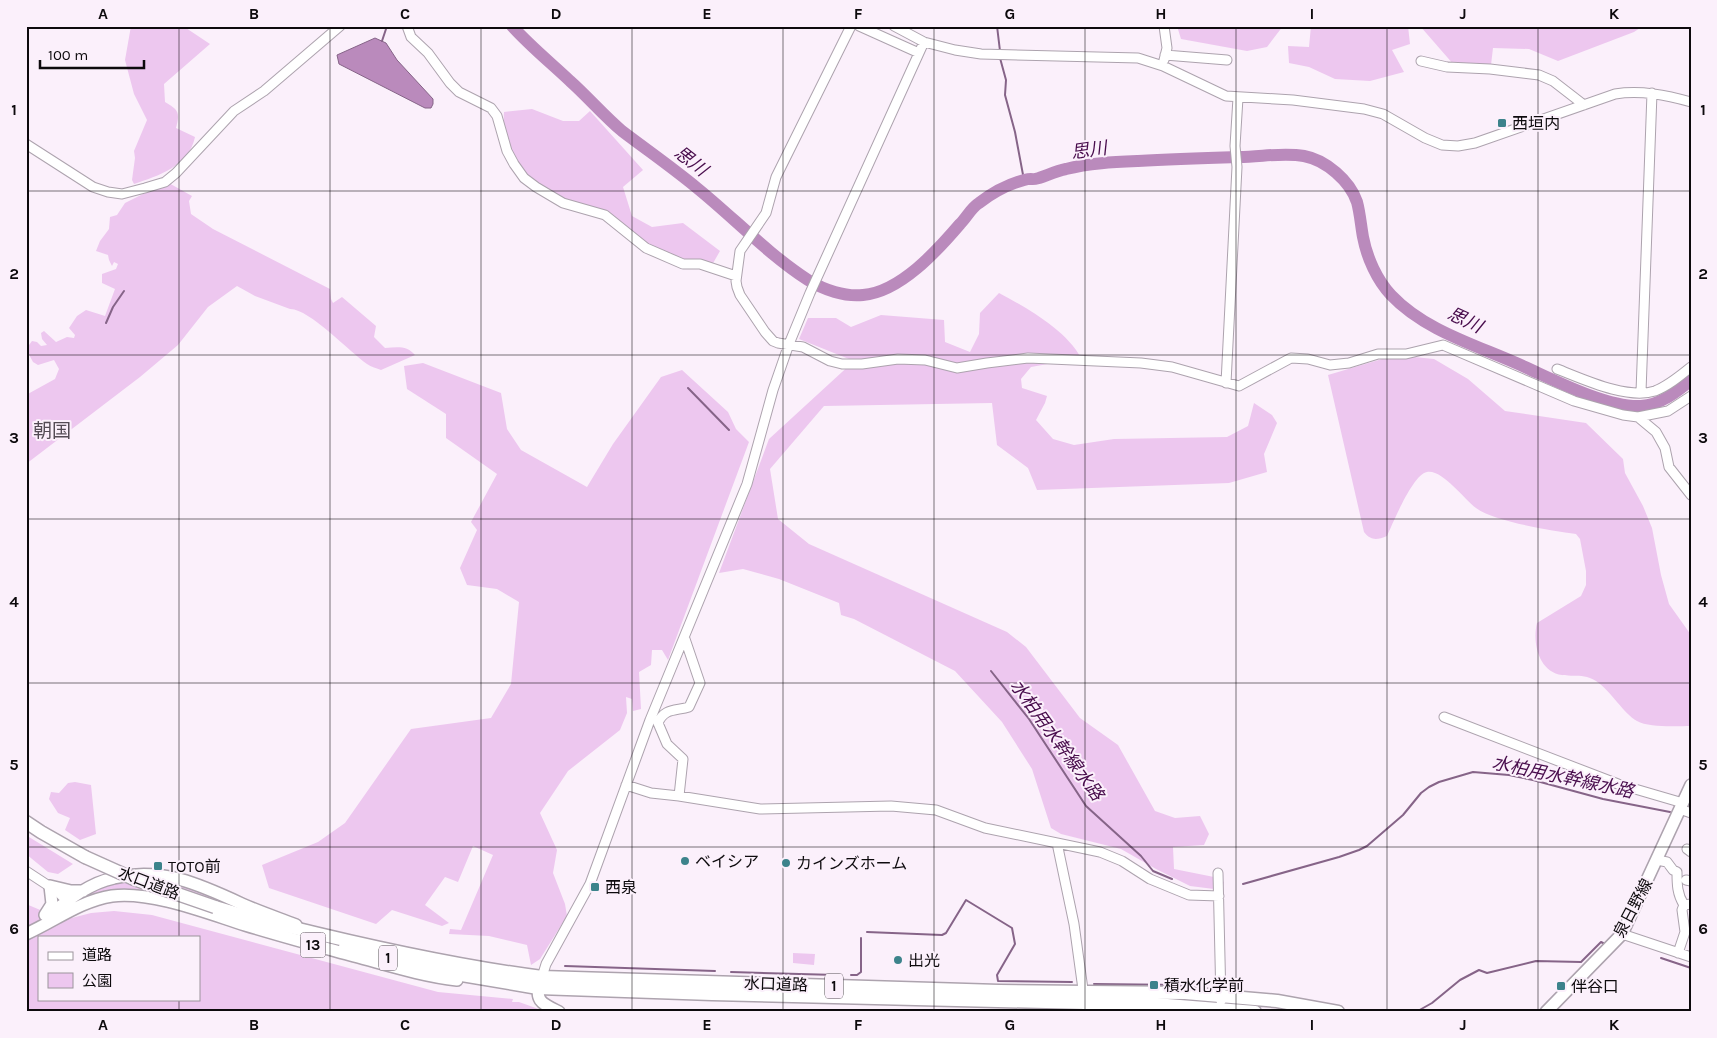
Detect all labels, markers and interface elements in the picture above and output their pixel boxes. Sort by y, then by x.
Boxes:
text: A [98,4,108,23]
text: B [249,4,259,23]
text: C [400,4,410,23]
text: D [551,4,562,23]
text: E [702,4,712,23]
text: F [854,4,863,23]
text: G [1005,4,1015,23]
text: H [1155,4,1167,23]
text: I [1310,4,1314,23]
text: J [1459,4,1467,23]
text: K [1609,4,1620,23]
scale bar [40,38,144,70]
text: 100 m [48,46,88,64]
text: 1 [11,100,17,119]
text: 1 [1700,100,1706,119]
place label: 西垣内 [1512,114,1560,133]
marker: 西垣内 [1496,117,1508,129]
water label: 思川 [1070,136,1110,163]
water label: 思川 [670,141,714,182]
text: 2 [9,264,19,283]
text: 2 [1698,264,1708,283]
water label: 思川 [1444,302,1488,338]
district label: 朝国 [33,420,71,442]
text: 3 [9,428,19,447]
text: 3 [1698,428,1708,447]
text: 4 [9,592,19,611]
text: 4 [1698,592,1708,611]
water label: 水柏用水幹線水路 [1006,675,1109,806]
water label: 水柏用水幹線水路 [1490,751,1638,803]
text: 5 [9,755,19,774]
text: 5 [1698,755,1708,774]
place label: ベイシア [695,852,759,871]
place label: カインズホーム [796,854,907,873]
marker: ベイシア [679,855,691,867]
place label: TOTO前 [168,857,221,876]
marker: カインズホーム [780,857,792,869]
marker: TOTO前 [152,860,164,872]
street label: 水口道路 [116,863,182,903]
street label: 泉日野線 [1610,875,1656,941]
place label: 西泉 [605,878,637,897]
marker: 西泉 [589,881,601,893]
text: 6 [9,919,19,938]
text: 6 [1698,919,1708,938]
road number: 13 [300,932,326,958]
legend [38,936,200,1000]
text: 道路 [82,946,112,964]
road number: 1 [379,946,397,970]
place label: 出光 [908,951,940,970]
marker: 出光 [892,954,904,966]
text: 公園 [82,972,112,990]
street label: 水口道路 [744,973,808,995]
road number: 1 [825,974,843,998]
place label: 積水化学前 [1164,976,1244,995]
place label: 伴谷口 [1571,977,1619,996]
marker: 積水化学前 [1148,979,1160,991]
marker: 伴谷口 [1555,980,1567,992]
text: A [98,1015,108,1034]
text: B [249,1015,259,1034]
text: C [400,1015,410,1034]
text: D [551,1015,562,1034]
text: E [702,1015,712,1034]
text: F [854,1015,863,1034]
text: G [1005,1015,1015,1034]
text: H [1155,1015,1167,1034]
text: I [1310,1015,1314,1034]
text: J [1459,1015,1467,1034]
text: K [1609,1015,1620,1034]

